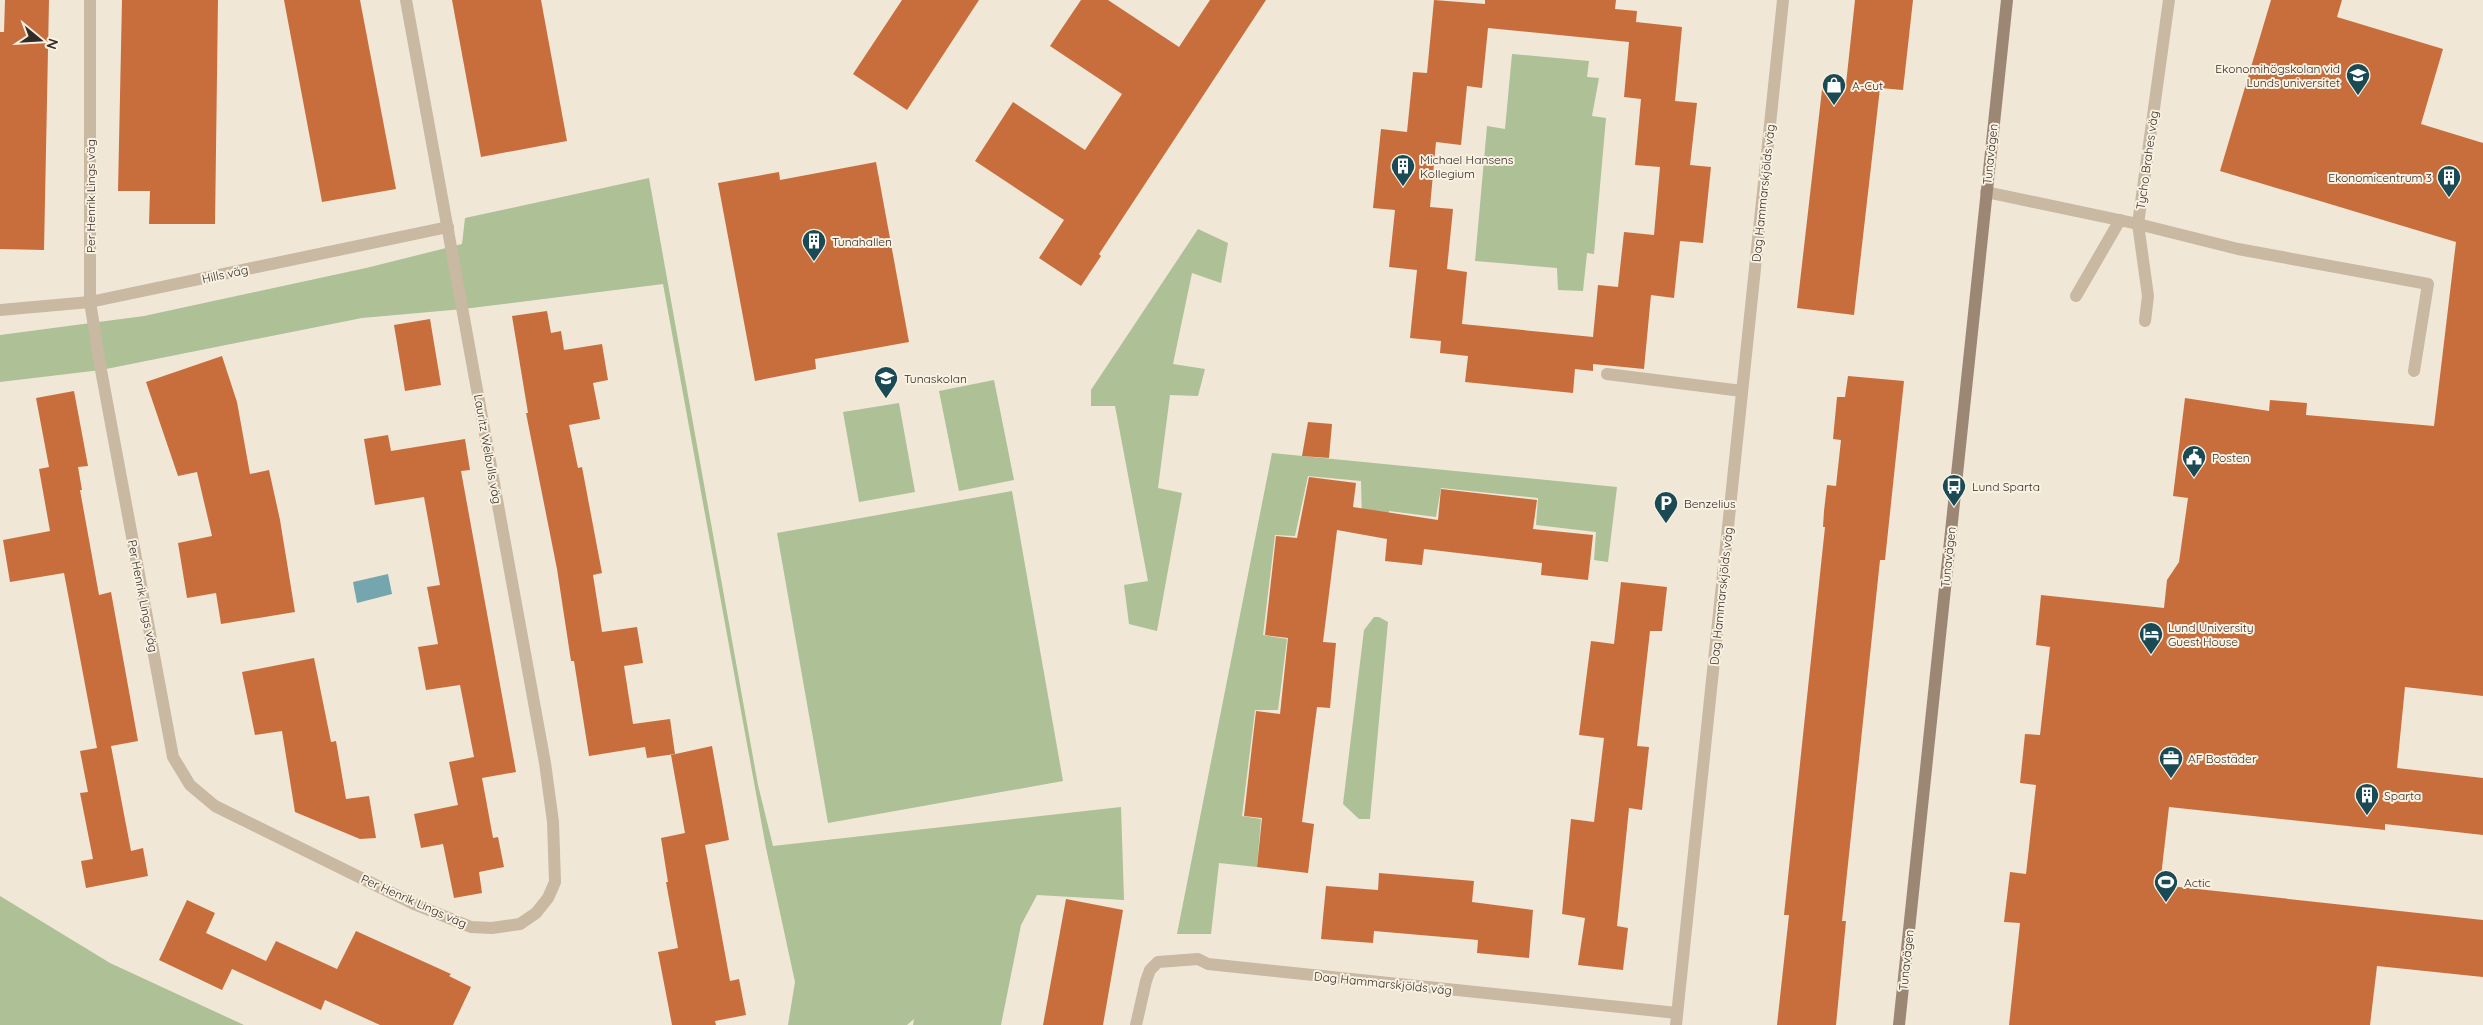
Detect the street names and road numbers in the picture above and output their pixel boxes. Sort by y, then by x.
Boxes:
street label: Tycho Brahes väg [2133,110,2161,210]
street label: Dag Hammarskjölds väg [1748,123,1778,263]
street label: Tunavägen [1979,123,2001,185]
street label: Per Henrik Lings väg [83,139,98,253]
street label: Hills väg [201,262,249,286]
street label: Lauritz Weibulls väg [471,393,505,505]
street label: Dag Hammarskjölds väg [1706,526,1736,666]
street label: Tunavägen [1937,526,1959,588]
street label: Per Henrik Lings väg [125,539,161,653]
street label: Per Henrik Lings väg [359,871,469,931]
street label: Tunavägen [1895,929,1917,991]
street label: Dag Hammarskjölds väg [1313,968,1453,998]

